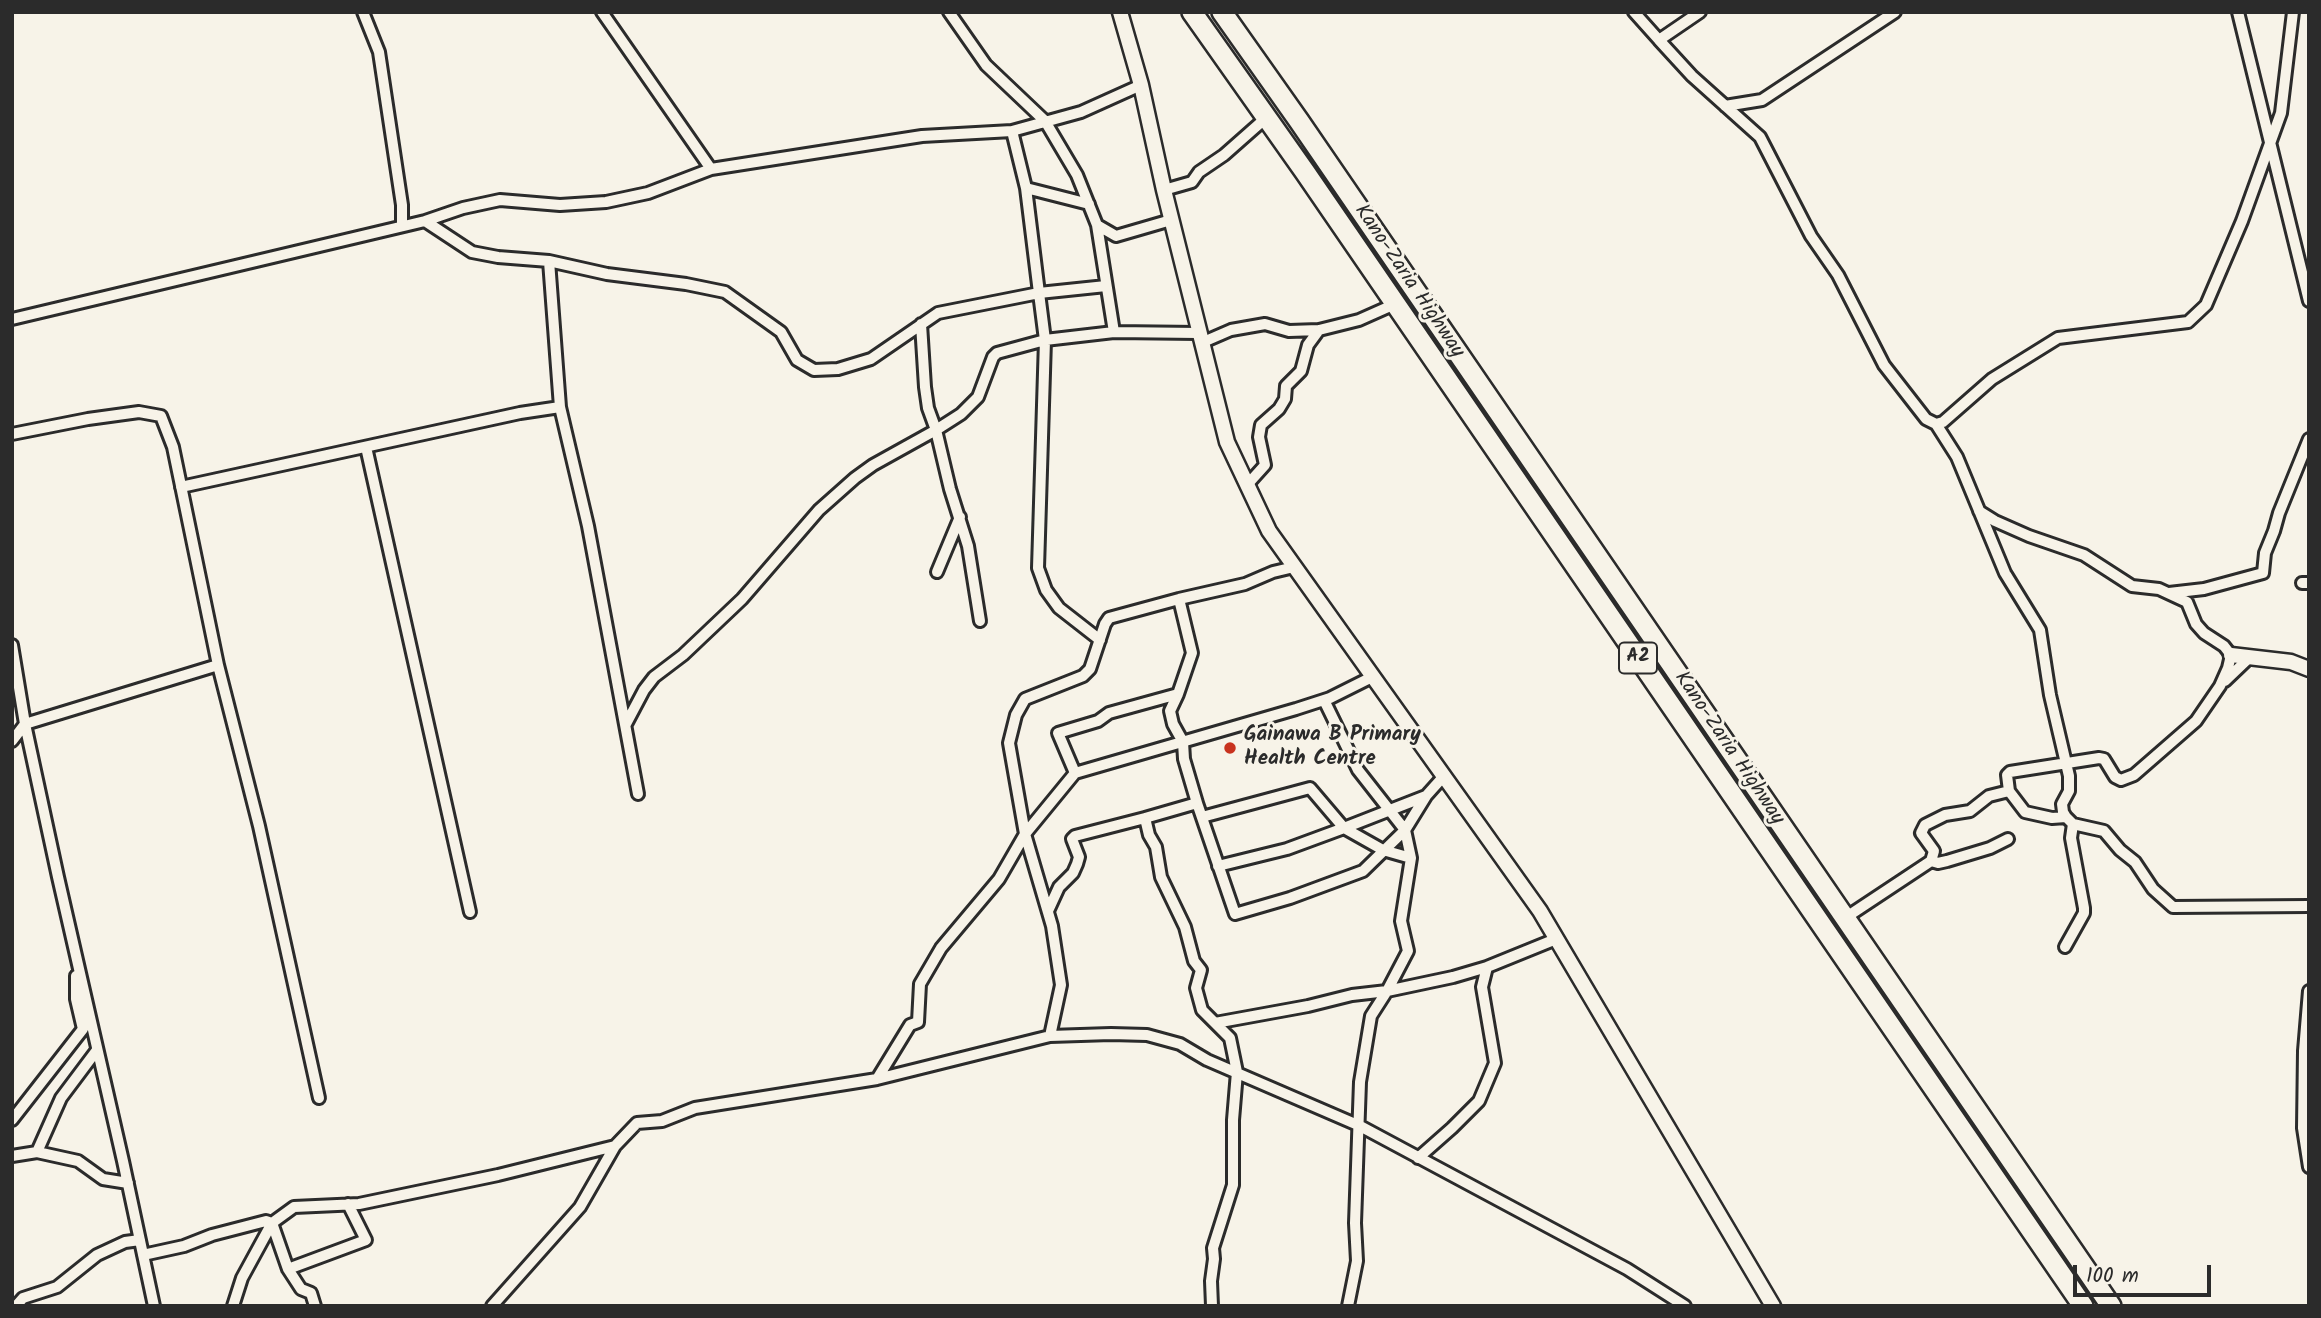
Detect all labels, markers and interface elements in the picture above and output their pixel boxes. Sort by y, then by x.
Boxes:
street label: Kano-Zaria Highway [1347,200,1469,364]
road number: A2 [1619,642,1657,674]
street label: Kano-Zaria Highway [1667,667,1789,831]
place label: Gainawa B Primary Health Centre [1244,723,1421,773]
marker: Gainawa B Primary Health Centre [1222,740,1238,756]
scale bar [2076,1252,2214,1296]
text: 100 m [2086,1260,2139,1293]

